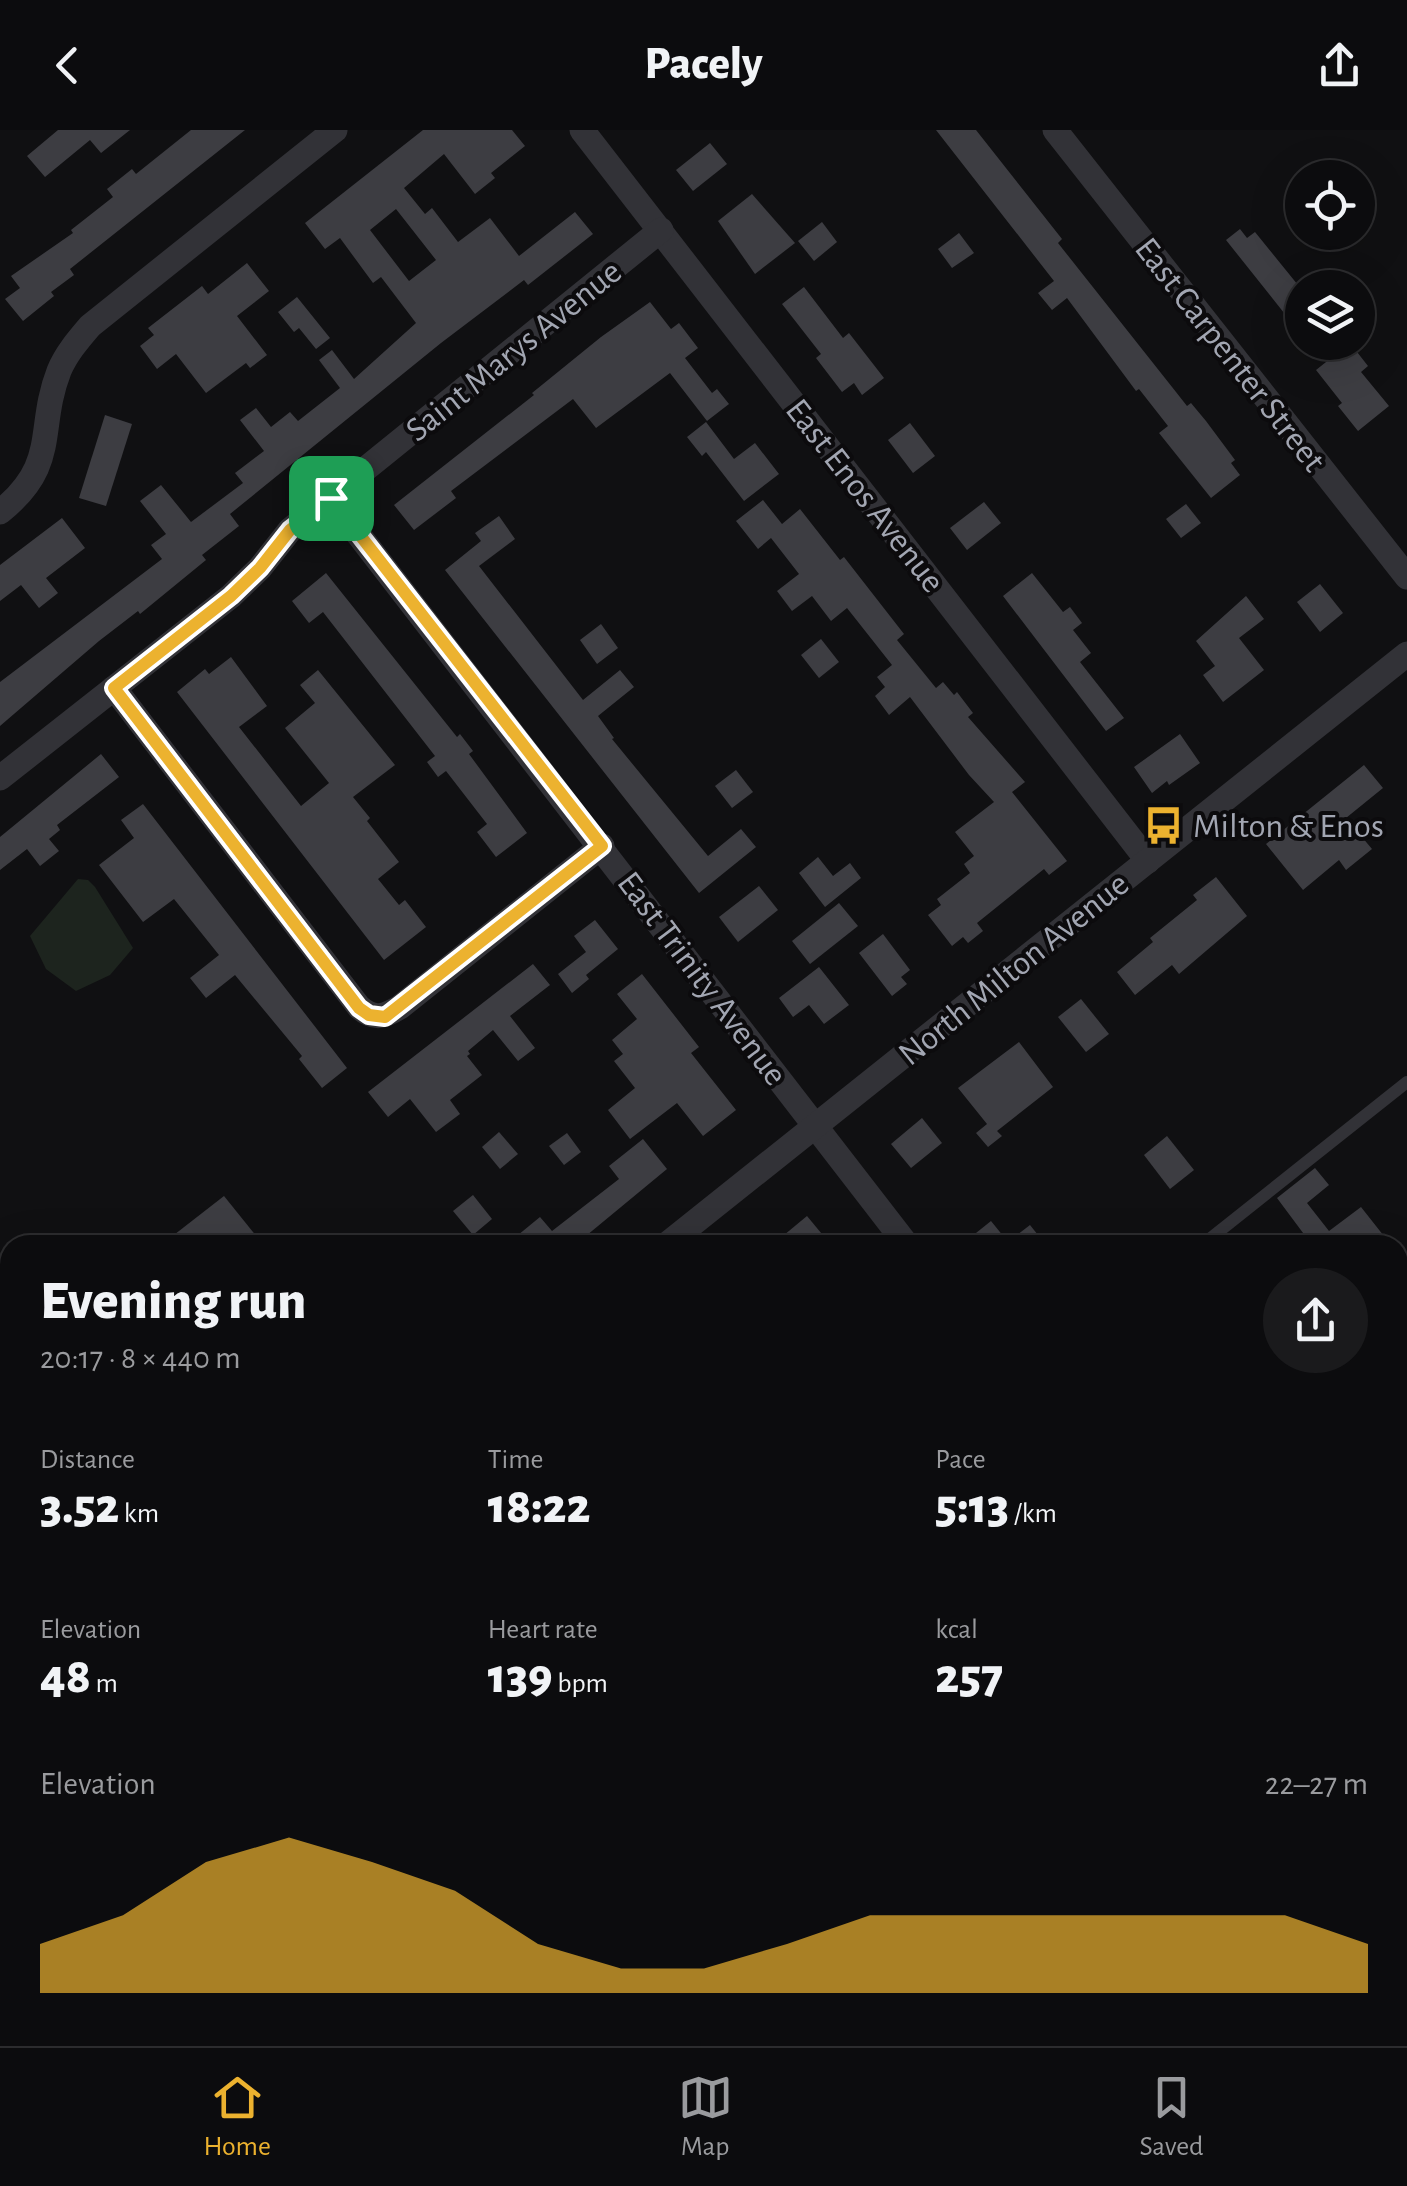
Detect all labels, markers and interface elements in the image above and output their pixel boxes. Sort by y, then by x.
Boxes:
icon: back [40,38,95,93]
icon: share [1312,38,1367,93]
text: Pacely [645,42,762,87]
map controls [1285,160,1375,360]
button: locate [1285,160,1375,250]
street label: East Carpenter Street [1128,232,1332,478]
street label: Saint Marys Avenue [400,254,628,448]
button: layers [1285,270,1375,360]
street label: East Enos Avenue [779,393,951,599]
pin [289,456,374,541]
icon: arrive [304,471,359,526]
bus stop icon: Milton & Enos [1142,804,1184,846]
place label: Milton & Enos [1193,809,1384,844]
street label: East Trinity Avenue [610,866,793,1092]
street label: North Milton Avenue [892,866,1136,1072]
button: share [1263,1268,1368,1373]
text: Evening run [40,1274,306,1329]
text: 20:17 · 8 × 440 m [40,1342,241,1374]
text: Distance [40,1446,135,1474]
text: Time [488,1446,543,1474]
text: Pace [935,1446,986,1474]
text: 3.52 [40,1482,119,1532]
text: 18:22 [488,1482,590,1532]
text: 5:13 [935,1482,1009,1532]
text: km [119,1500,159,1528]
text: /km [1009,1500,1057,1528]
text: Elevation [40,1616,141,1644]
text: Heart rate [488,1616,598,1644]
text: kcal [935,1616,978,1644]
text: 48 [40,1652,91,1702]
text: 139 [488,1652,553,1702]
text: 257 [935,1652,1003,1702]
text: m [91,1670,118,1698]
text: bpm [553,1670,608,1698]
text: Elevation [40,1768,156,1800]
text: 22–27 m [1265,1768,1368,1800]
tab: Home [203,2070,271,2164]
tab: Map [678,2070,733,2164]
tab: Saved [1139,2070,1204,2164]

